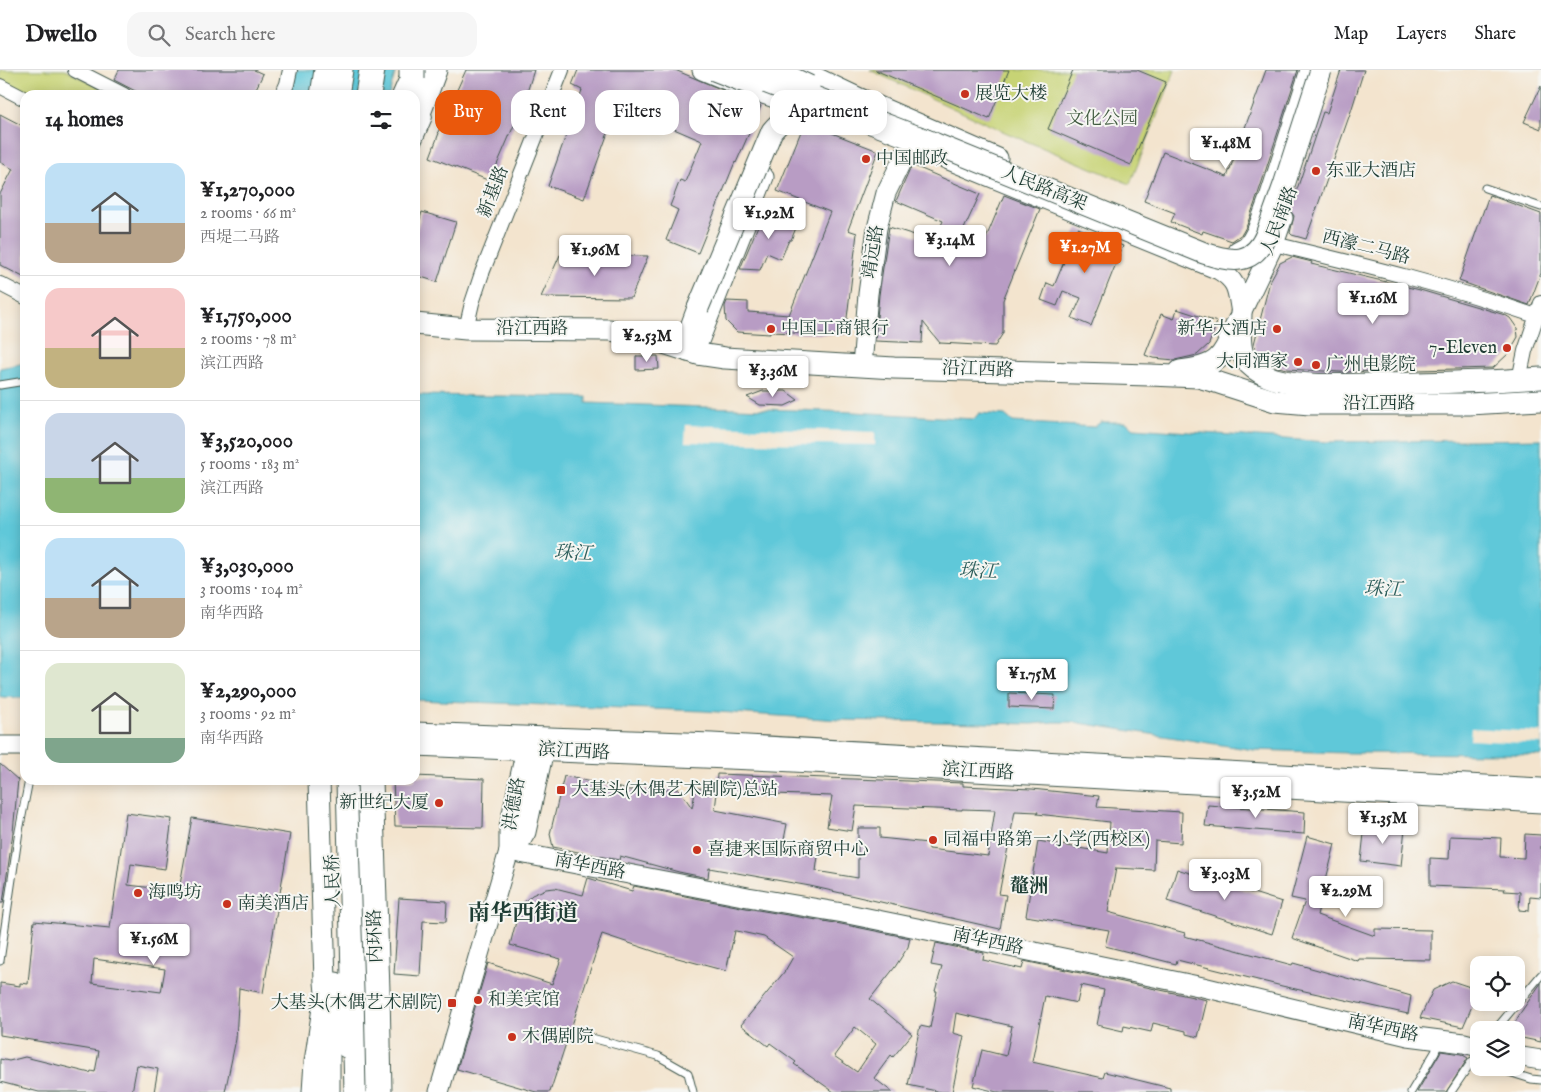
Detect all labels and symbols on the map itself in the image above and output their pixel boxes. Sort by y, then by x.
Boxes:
place label: 展览大楼 [975,83,1047,106]
marker: 展览大楼 [959,88,971,100]
park label: 文化公园 [1066,108,1138,131]
pin: ¥1.48M [1185,128,1267,170]
place label: 中国邮政 [876,148,948,171]
marker: 中国邮政 [860,153,872,165]
place label: 东亚大酒店 [1326,160,1416,183]
street label: 人民路高架 [998,161,1090,217]
street label: 新基路 [474,163,514,221]
marker: 东亚大酒店 [1310,165,1322,177]
street label: 人民南路 [1256,183,1304,259]
pin: ¥1.92M [728,198,810,240]
street label: 靖远路 [858,224,890,280]
pin: ¥3.14M [909,224,991,267]
street label: 西濠二马路 [1320,226,1412,270]
pin: ¥1.27M [1044,232,1126,274]
pin: ¥1.96M [554,234,636,277]
pin: ¥1.16M [1332,282,1414,325]
street label: 沿江西路 [496,318,568,341]
place label: 中国工商银行 [781,318,889,341]
place label: 新华大酒店 [1177,318,1267,341]
pin: ¥2.53M [606,320,688,363]
marker: 中国工商银行 [765,323,777,335]
marker: 新华大酒店 [1271,323,1283,335]
place label: 7-Eleven [1429,337,1497,360]
marker: 7-Eleven [1501,342,1513,354]
place label: 大同酒家 [1216,351,1288,374]
place label: 广州电影院 [1326,354,1416,377]
pin: ¥3.36M [732,356,814,398]
marker: 大同酒家 [1292,356,1304,368]
street label: 沿江西路 [942,357,1014,383]
marker: 广州电影院 [1310,359,1322,371]
street label: 沿江西路 [1343,393,1415,416]
water label: 珠江 [554,541,595,567]
water label: 珠江 [959,559,1000,585]
water label: 珠江 [1364,577,1405,603]
pin: ¥1.75M [991,658,1073,701]
street label: 滨江西路 [537,739,611,765]
street label: 滨江西路 [941,759,1015,785]
street label: 洪德路 [499,775,531,833]
pin: ¥3.52M [1215,776,1297,819]
place label: 大基头(木偶艺术剧院)总站 [571,779,778,802]
marker: 大基头(木偶艺术剧院)总站 [555,784,567,796]
place label: 新世纪大厦 [339,792,429,815]
marker: 新世纪大厦 [433,797,445,809]
pin: ¥1.35M [1342,802,1424,845]
place label: 同福中路第一小学(西校区) [943,829,1150,852]
marker: 同福中路第一小学(西校区) [927,834,939,846]
place label: 喜捷来国际商贸中心 [707,839,869,862]
marker: 喜捷来国际商贸中心 [691,844,703,856]
street label: 南华西路 [552,849,628,885]
street label: 人民桥 [322,854,346,908]
pin: ¥3.03M [1184,858,1266,901]
district label: 鼇洲 [1010,875,1048,899]
pin: ¥2.29M [1305,876,1387,918]
place label: 海鸣坊 [148,882,202,905]
marker: 海鸣坊 [132,887,144,899]
place label: 南美酒店 [237,893,309,916]
marker: 南美酒店 [221,898,233,910]
district label: 南华西街道 [468,900,578,928]
street label: 内环路 [364,909,388,963]
street label: 南华西路 [950,923,1026,961]
pin: ¥1.56M [113,924,195,966]
place label: 和美宾馆 [488,989,560,1012]
place label: 大基头(木偶艺术剧院) [271,992,442,1015]
marker: 和美宾馆 [472,994,484,1006]
marker: 大基头(木偶艺术剧院) [446,997,458,1009]
street label: 南华西路 [1345,1010,1421,1048]
place label: 木偶剧院 [522,1026,594,1049]
marker: 木偶剧院 [506,1031,518,1043]

